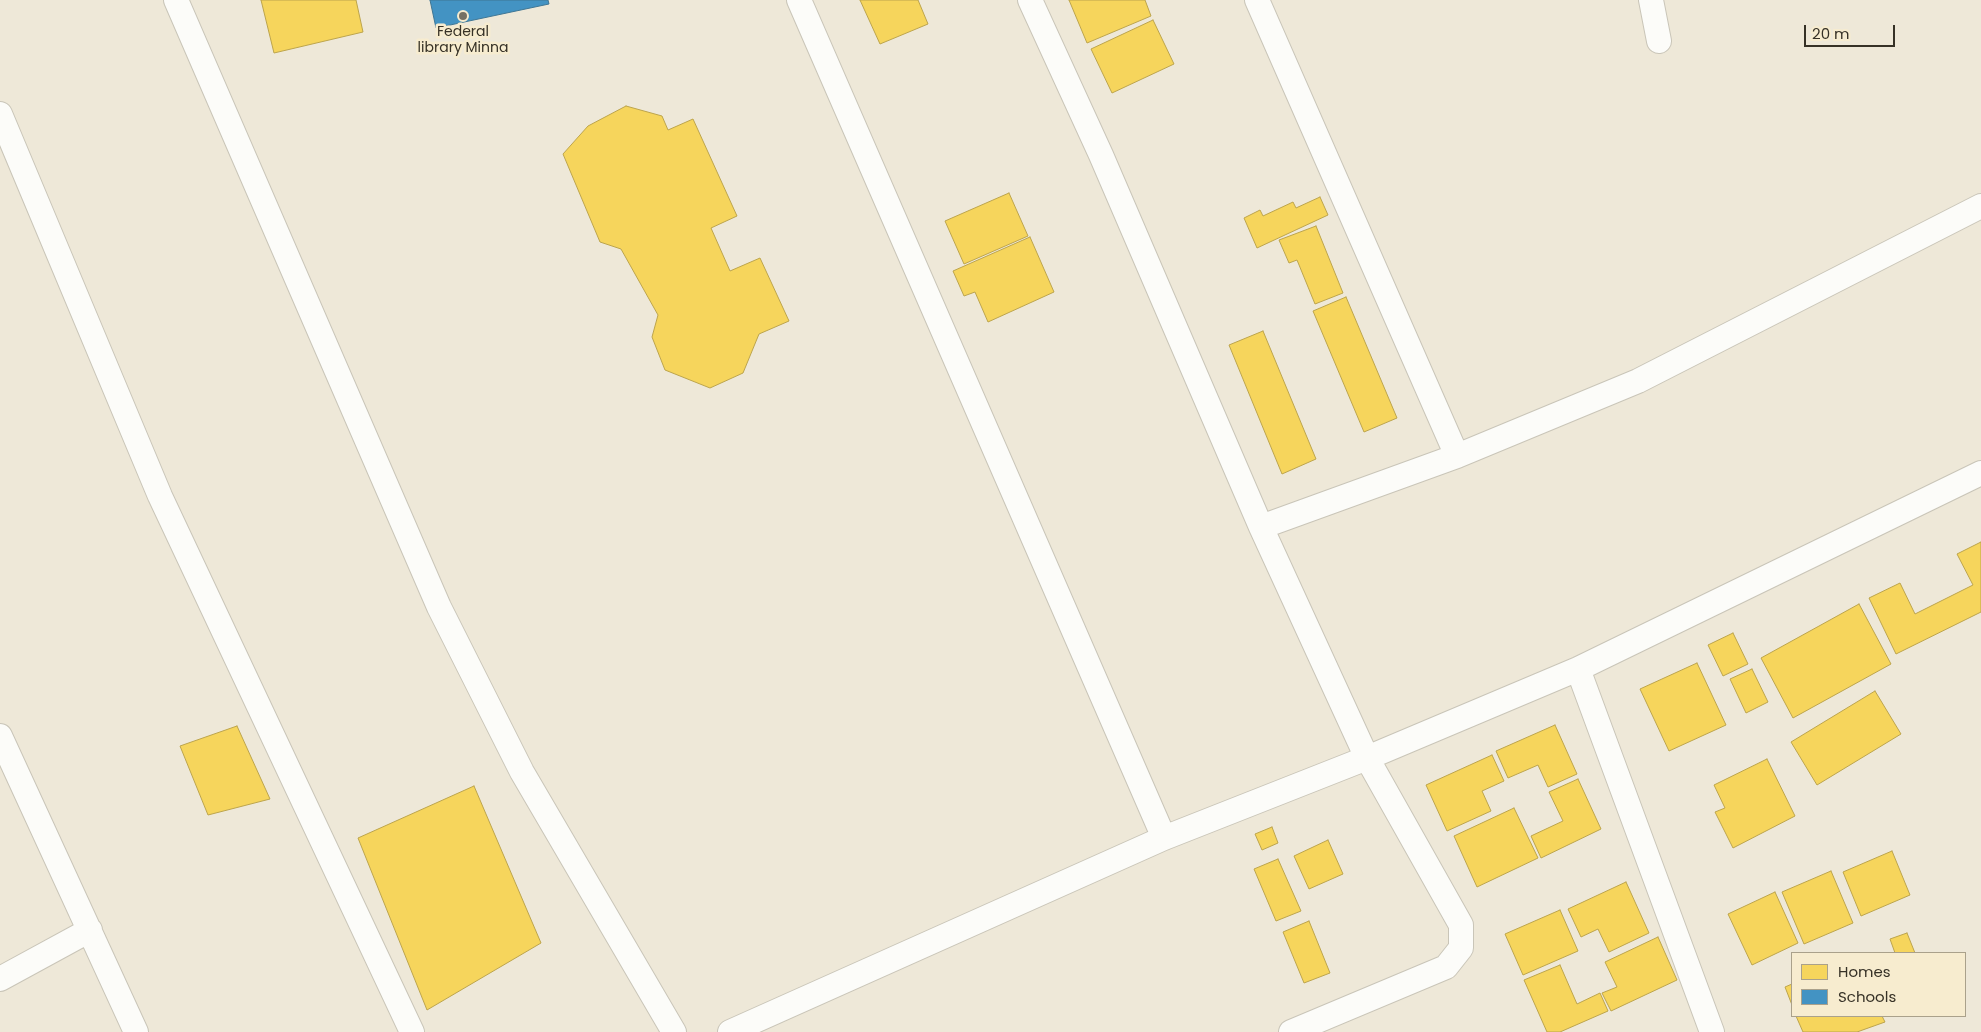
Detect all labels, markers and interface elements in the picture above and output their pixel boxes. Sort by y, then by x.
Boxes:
marker: Federal library Minna [457,10,469,22]
scale bar [1806,15,1897,47]
text: 20 m [1812,23,1850,44]
place label: Federal library Minna [418,24,508,56]
legend [1791,952,1966,1017]
text: Homes [1838,961,1891,982]
text: Schools [1838,986,1896,1007]

